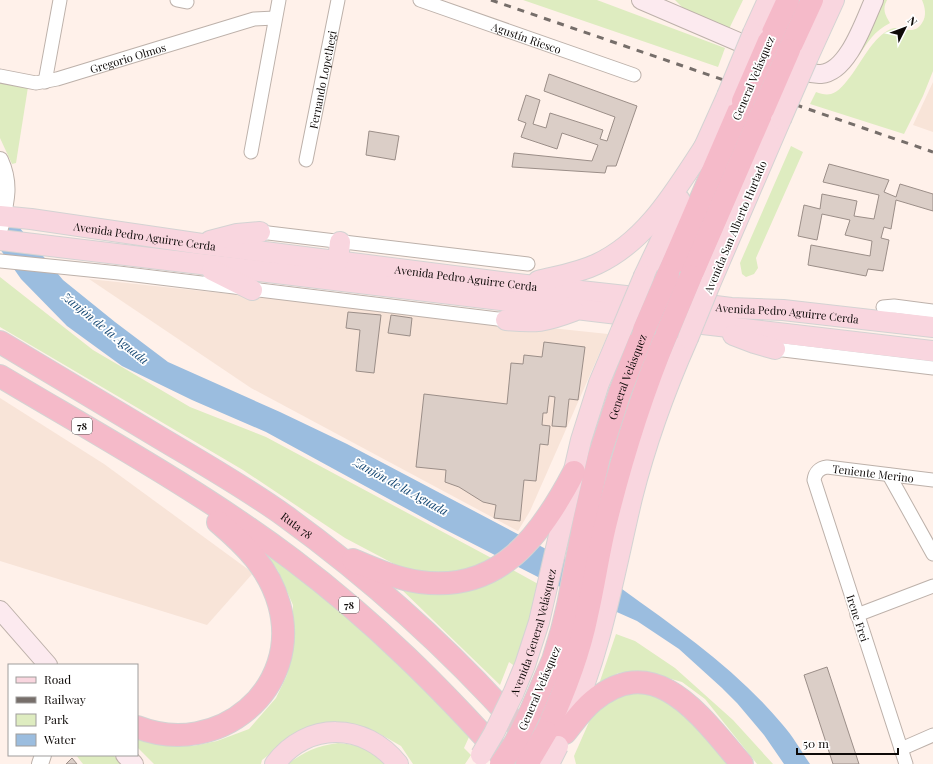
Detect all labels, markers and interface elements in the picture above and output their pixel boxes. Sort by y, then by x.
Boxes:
north arrow [885,8,925,48]
text: N [905,13,921,29]
street label: Agustín Riesco [489,18,563,56]
street label: Fernando Lopethegi [305,29,339,130]
street label: General Velásquez [728,34,778,122]
street label: Gregorio Olmos [88,39,168,76]
street label: Avenida San Alberto Hurtado [700,158,770,297]
street label: Avenida Pedro Aguirre Cerda [72,218,217,253]
street label: Avenida Pedro Aguirre Cerda [393,261,539,294]
water label: Zanjón de la Aguada [59,288,152,368]
street label: Avenida Pedro Aguirre Cerda [714,299,860,326]
street label: General Velásquez [604,332,649,421]
road number: 78 [72,418,92,434]
water label: Zanjón de la Aguada [350,453,451,519]
street label: Teniente Merino [832,460,915,485]
street label: Ruta 78 [278,508,316,542]
street label: Avenida General Velásquez [505,566,557,696]
street label: Irene Frei [843,593,873,643]
road number: 78 [339,597,359,613]
street label: General Velásquez [515,644,563,732]
legend [8,664,138,756]
text: Road [44,671,71,687]
text: Railway [44,691,86,707]
text: Park [44,711,69,727]
scale bar [797,730,898,756]
text: Water [43,731,77,747]
text: 50 m [803,735,829,751]

